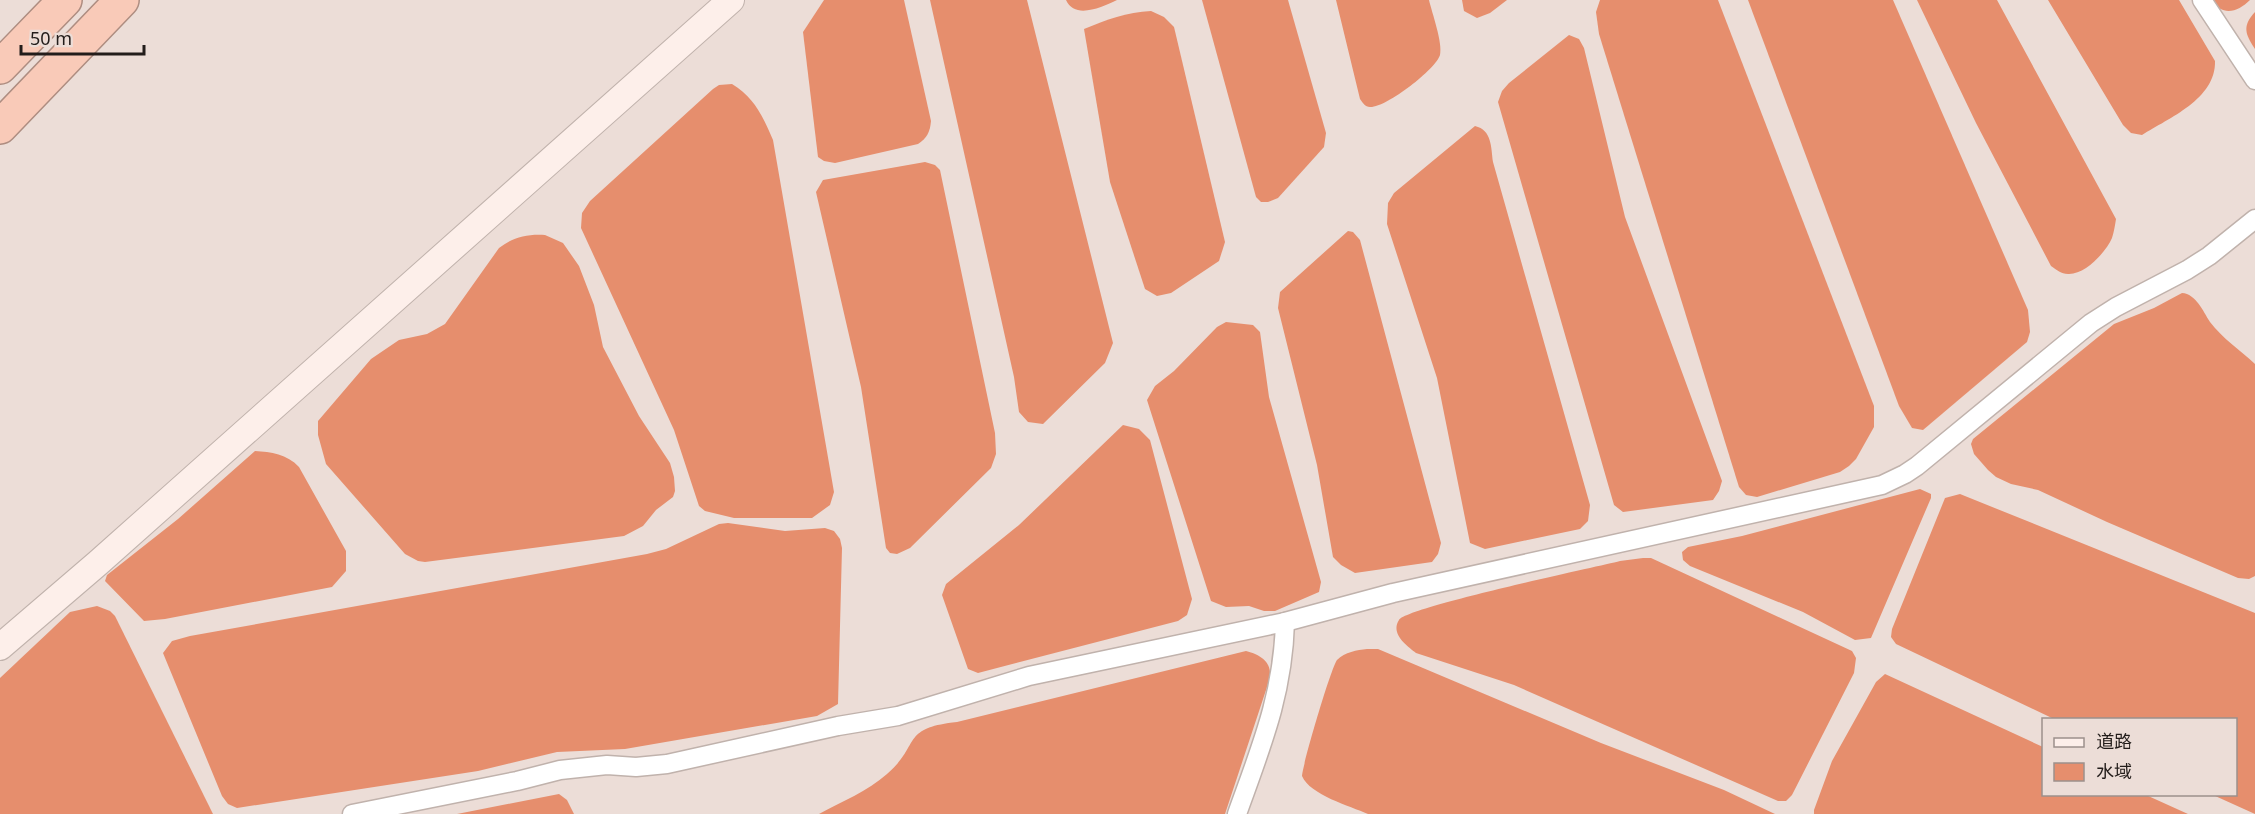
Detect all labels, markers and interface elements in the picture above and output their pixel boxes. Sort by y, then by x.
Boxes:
scale bar [21,18,144,56]
text: 50 m [30,26,72,50]
legend [2042,718,2237,796]
text: 道路 [2096,729,2132,753]
text: 水域 [2096,759,2132,783]

